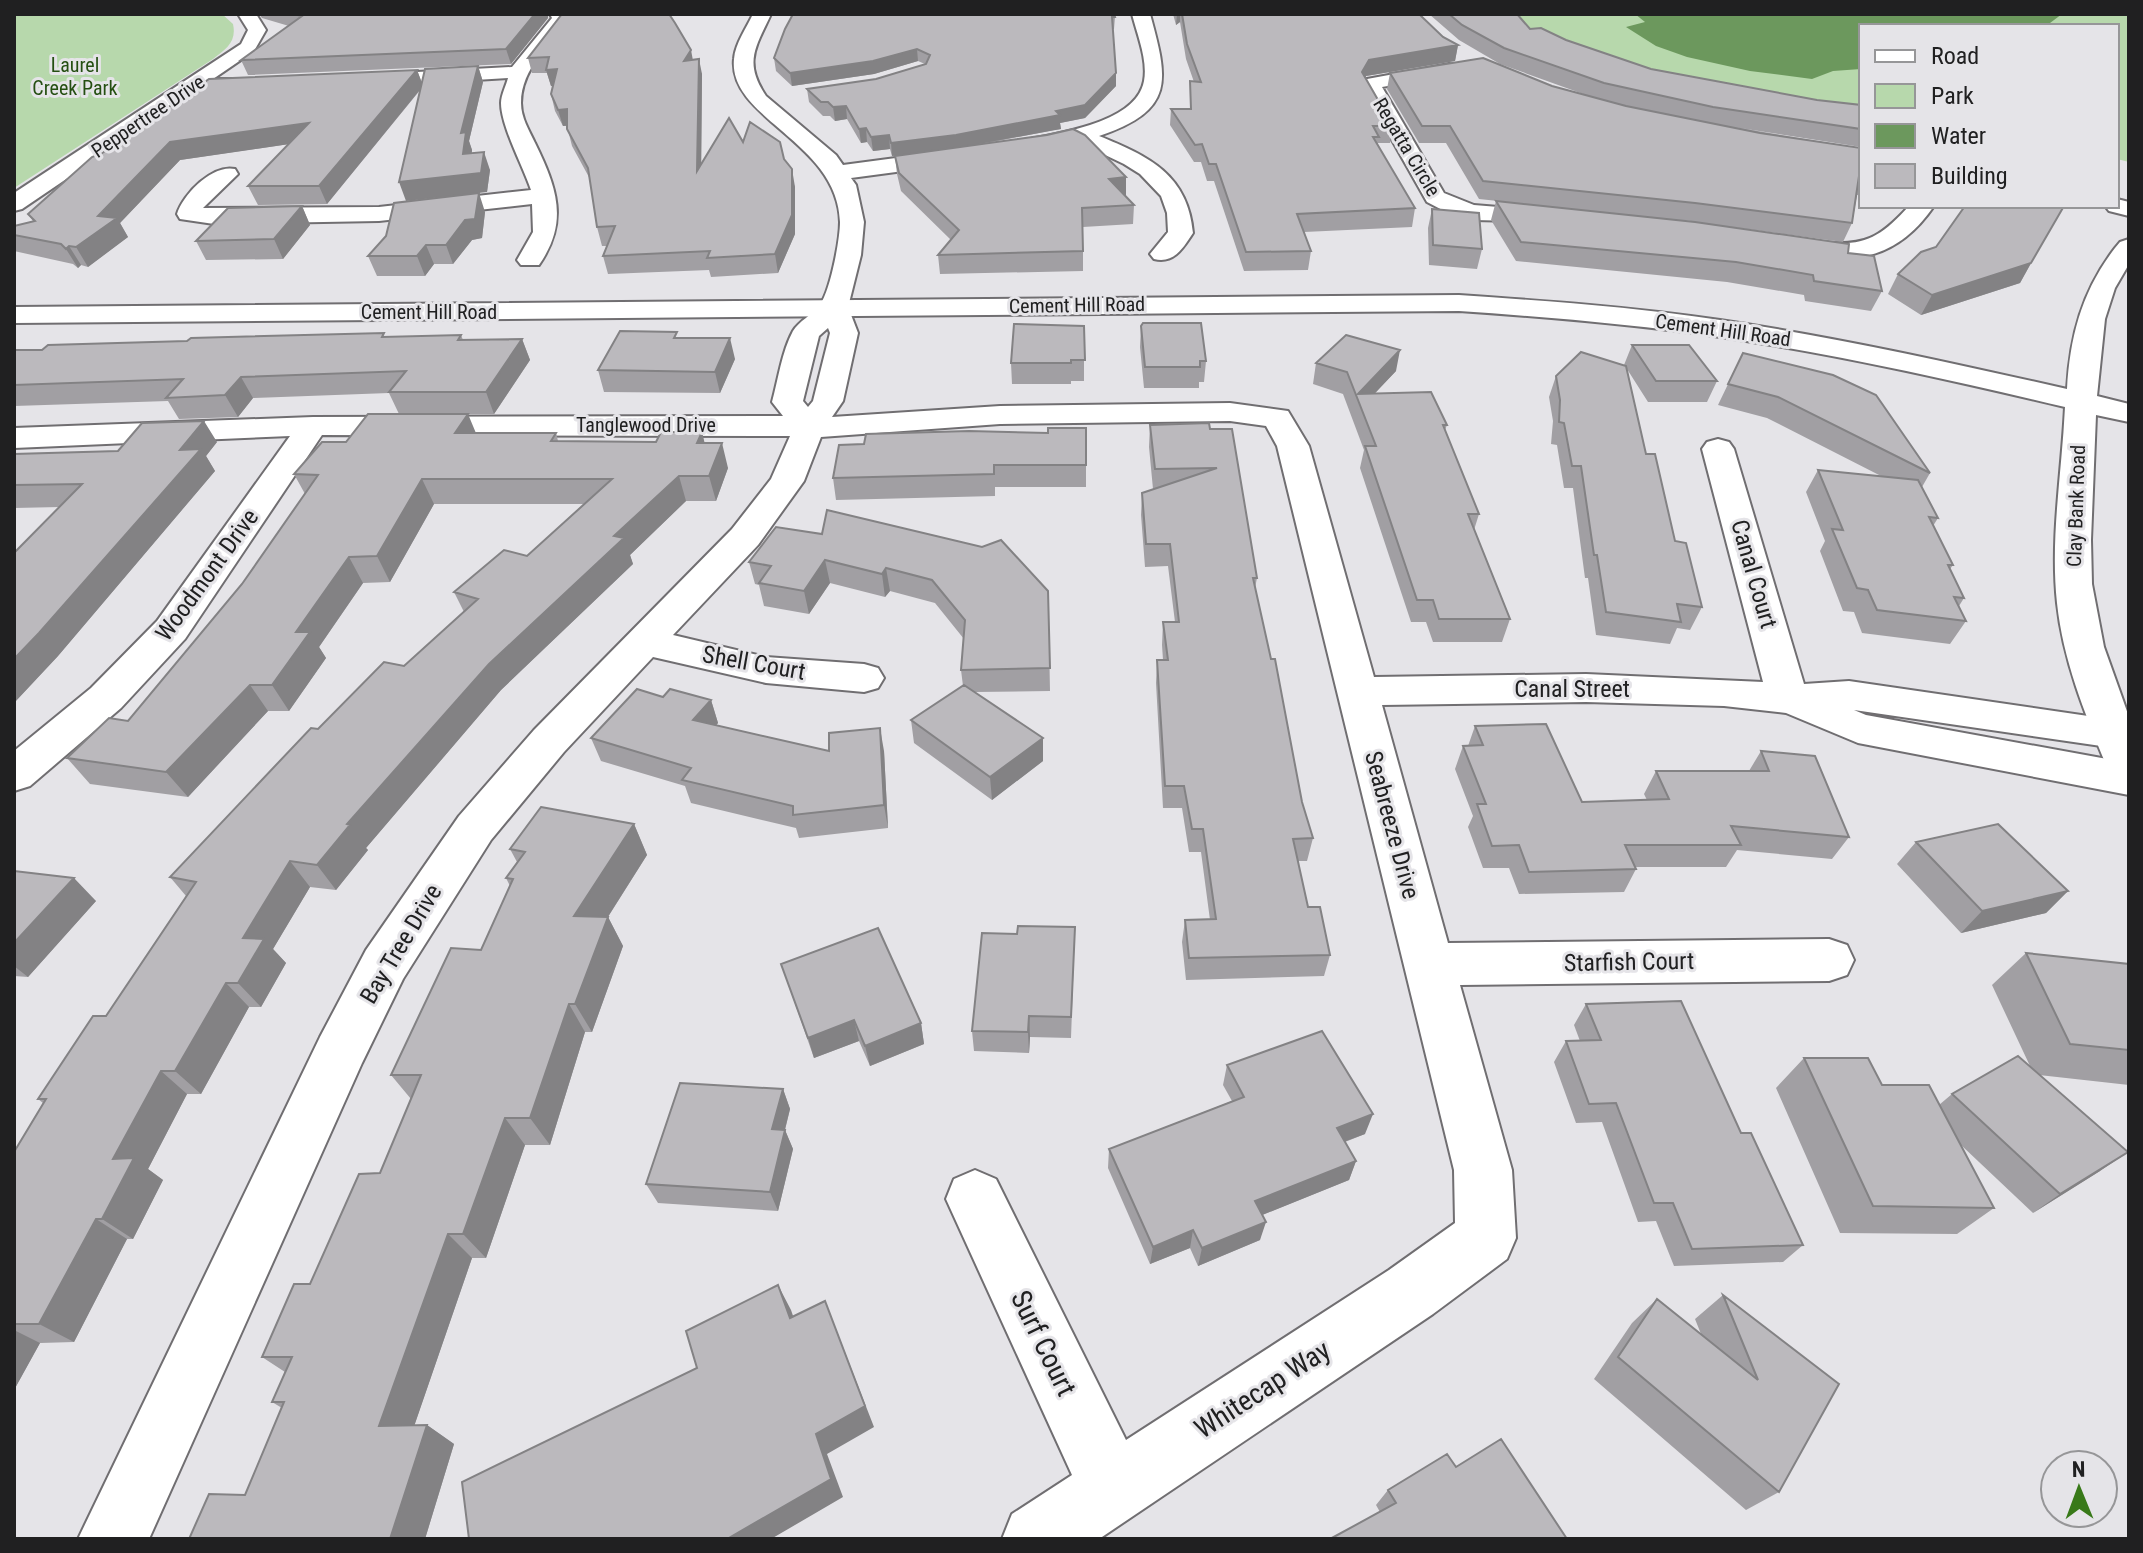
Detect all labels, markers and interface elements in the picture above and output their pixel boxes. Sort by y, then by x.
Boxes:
legend [1859,24,2119,208]
text: Road [1931,42,1979,70]
park label: Laurel Creek Park [32,53,118,100]
street label: Peppertree Drive [87,69,209,163]
text: Park [1931,82,1974,110]
street label: Regatta Circle [1368,93,1446,201]
text: Water [1931,122,1986,150]
text: Building [1931,162,2008,190]
street label: Cement Hill Road [1009,292,1145,318]
street label: Cement Hill Road [361,300,497,324]
street label: Cement Hill Road [1654,309,1792,351]
street label: Tanglewood Drive [576,413,716,437]
street label: Clay Bank Road [2062,445,2090,567]
street label: Woodmont Drive [150,504,264,646]
street label: Canal Court [1725,517,1783,631]
street label: Shell Court [700,640,808,686]
street label: Canal Street [1514,675,1630,703]
street label: Seabreeze Drive [1359,748,1425,902]
street label: Bay Tree Drive [354,879,448,1009]
street label: Starfish Court [1564,947,1694,977]
street label: Surf Court [1004,1285,1083,1401]
street label: Whitecap Way [1188,1333,1337,1445]
north arrow [2039,1449,2119,1529]
text: N [2072,1457,2086,1482]

